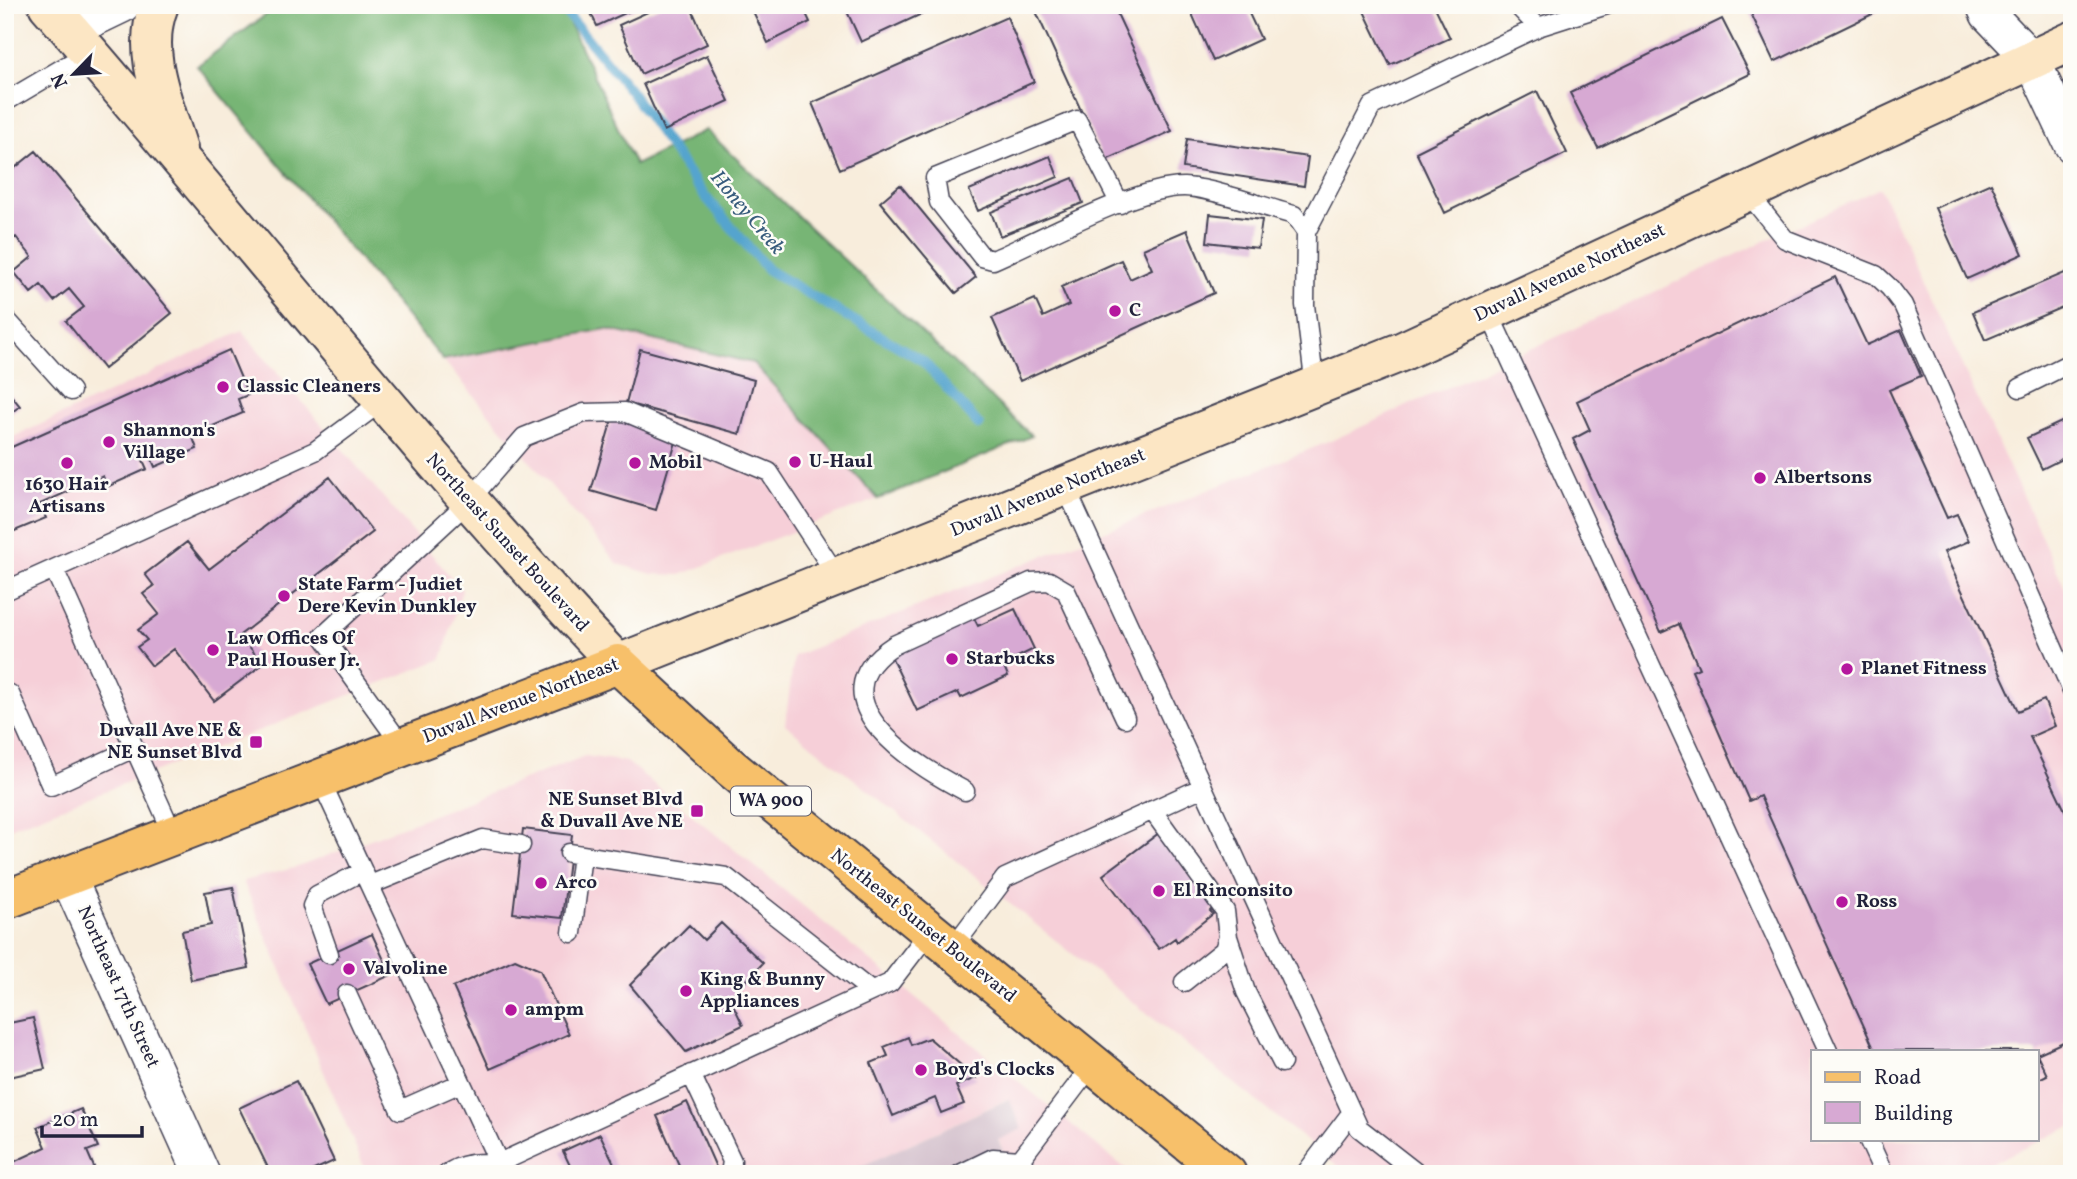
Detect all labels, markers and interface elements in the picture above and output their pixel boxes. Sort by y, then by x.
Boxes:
north arrow [38,38,108,108]
text: N [46,68,75,92]
water label: Honey Creek [703,164,791,262]
street label: Duvall Avenue Northeast [1470,217,1670,329]
place label: C [1129,298,1141,324]
marker: C [1107,303,1123,319]
place label: Classic Cleaners [237,374,381,400]
marker: Classic Cleaners [215,379,231,395]
place label: Shannon's Village [123,418,216,466]
marker: Shannon's Village [101,434,117,450]
street label: Duvall Avenue Northeast [947,442,1150,544]
street label: Northeast Sunset Boulevard [419,448,595,638]
place label: U-Haul [809,449,873,475]
place label: Mobil [649,450,702,476]
marker: U-Haul [787,454,803,470]
marker: 1630 Hair Artisans [59,455,75,471]
marker: Mobil [627,455,643,471]
place label: Albertsons [1774,465,1872,491]
marker: Albertsons [1752,470,1768,486]
place label: 1630 Hair Artisans [25,472,109,520]
place label: State Farm - Judiet Dere Kevin Dunkley [298,572,477,620]
marker: State Farm - Judiet Dere Kevin Dunkley [276,588,292,604]
place label: Law Offices Of Paul Houser Jr. [227,626,360,674]
marker: Law Offices Of Paul Houser Jr. [205,642,221,658]
place label: Starbucks [966,646,1055,672]
street label: Duvall Avenue Northeast [419,651,623,750]
marker: Starbucks [944,651,960,667]
place label: Planet Fitness [1861,656,1987,682]
marker: Planet Fitness [1839,661,1855,677]
place label: Duvall Ave NE & NE Sunset Blvd [99,718,242,766]
marker: Duvall Ave NE & NE Sunset Blvd [248,734,264,750]
road number: WA 900 [731,786,811,816]
place label: NE Sunset Blvd & Duvall Ave NE [540,787,683,835]
marker: NE Sunset Blvd & Duvall Ave NE [689,803,705,819]
street label: Northeast Sunset Boulevard [824,843,1022,1009]
place label: Arco [555,870,597,896]
marker: Arco [533,875,549,891]
place label: El Rinconsito [1173,878,1293,904]
marker: El Rinconsito [1151,883,1167,899]
place label: Ross [1856,889,1898,915]
marker: Ross [1834,894,1850,910]
street label: Northeast 17th Street [70,902,166,1073]
place label: Valvoline [363,956,448,982]
marker: Valvoline [341,961,357,977]
place label: King & Bunny Appliances [700,967,825,1015]
marker: King & Bunny Appliances [678,983,694,999]
place label: ampm [525,997,584,1023]
marker: ampm [503,1002,519,1018]
legend [1811,1050,2038,1140]
place label: Boyd's Clocks [935,1057,1055,1083]
marker: Boyd's Clocks [913,1062,929,1078]
text: Road [1874,1064,1921,1093]
scale bar [42,1095,142,1139]
text: Building [1874,1100,1953,1129]
text: 20 m [52,1106,98,1135]

